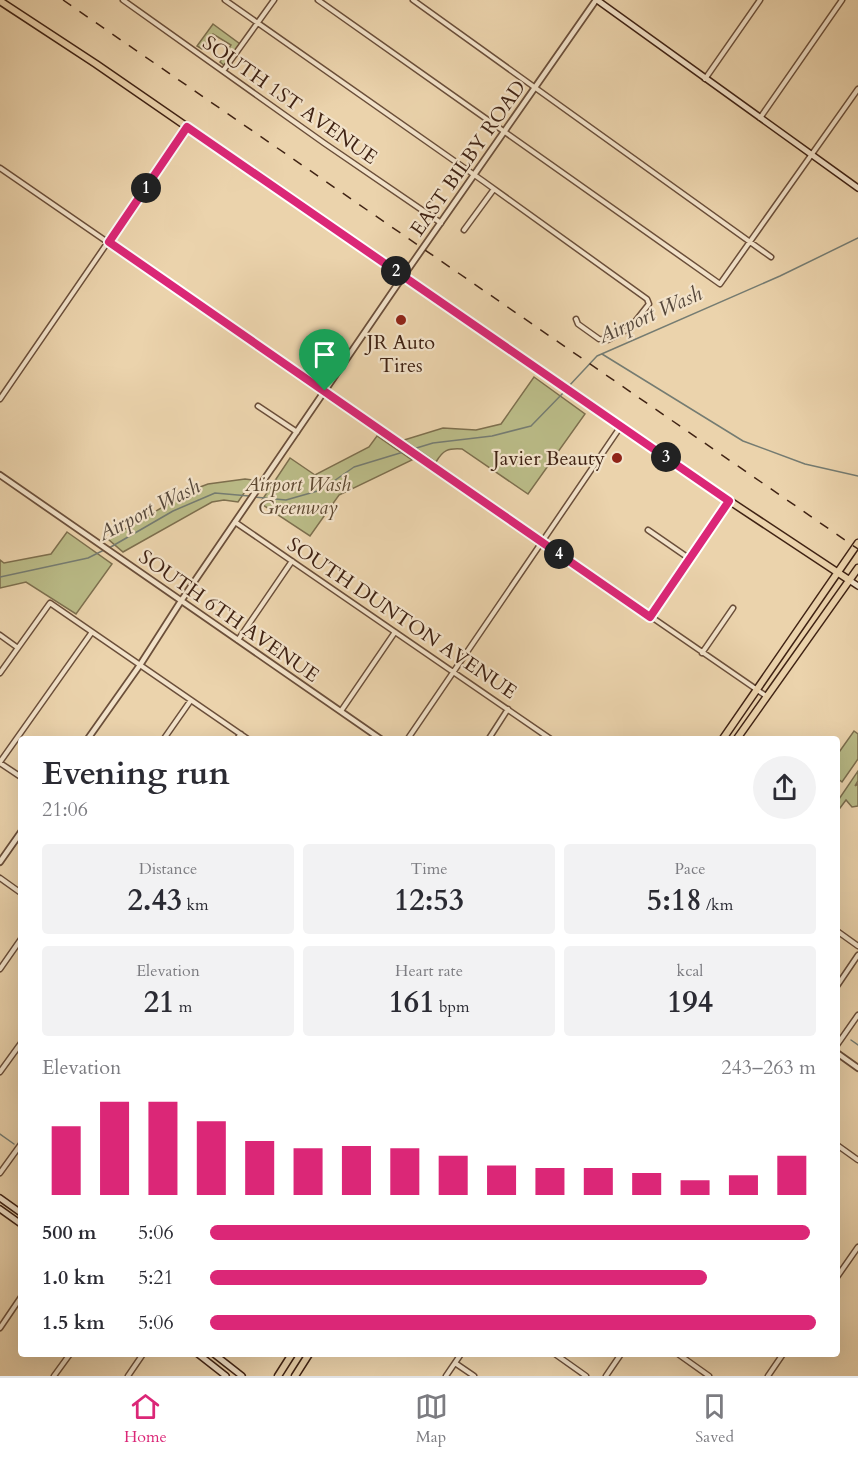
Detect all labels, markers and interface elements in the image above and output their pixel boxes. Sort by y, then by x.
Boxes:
street label: SOUTH 1ST AVENUE [197,29,383,171]
street label: EAST BILBY ROAD [404,75,532,241]
pin: 1 [131,173,161,203]
text: 1 [142,177,150,199]
pin: 2 [381,256,411,286]
text: 2 [392,260,400,282]
water label: Airport Wash [592,279,707,351]
marker: JR Auto Tires [394,313,408,327]
pin [299,329,350,391]
place label: JR Auto Tires [364,329,435,379]
icon: arrive [308,338,341,371]
pin: 3 [651,442,681,472]
place label: Javier Beauty [490,445,605,472]
text: 3 [662,446,670,468]
marker: Javier Beauty [610,451,624,465]
park label: Airport Wash Greenway [244,471,351,521]
water label: Airport Wash [92,472,205,549]
street label: SOUTH DUNTON AVENUE [282,531,522,705]
pin: 4 [544,539,574,569]
street label: SOUTH 6TH AVENUE [133,543,325,689]
text: 4 [555,543,563,565]
text: Evening run [42,751,230,796]
button: share [753,756,816,819]
text: 21:06 [42,796,88,823]
text: Distance [139,858,197,880]
text: Time [410,858,448,880]
text: Pace [675,858,705,880]
text: 2.43 [127,880,182,921]
text: 12:53 [394,880,464,921]
text: 5:18 [647,880,702,921]
text: km [182,894,209,916]
text: /km [702,894,733,916]
text: Elevation [136,960,200,982]
text: Heart rate [395,960,463,982]
text: kcal [677,960,703,982]
text: 21 [144,982,174,1023]
text: 161 [388,982,435,1023]
text: 194 [667,982,713,1023]
text: m [174,996,192,1018]
text: bpm [435,996,470,1018]
text: Elevation [42,1054,121,1081]
text: 243–263 m [721,1054,816,1081]
text: 500 m [42,1219,97,1246]
text: 5:06 [138,1219,174,1246]
text: 1.0 km [42,1264,105,1291]
text: 5:21 [138,1264,174,1291]
text: 1.5 km [42,1309,105,1336]
text: 5:06 [138,1309,174,1336]
tab: Home [124,1390,167,1448]
tab: Map [415,1390,448,1448]
tab: Saved [695,1390,734,1448]

